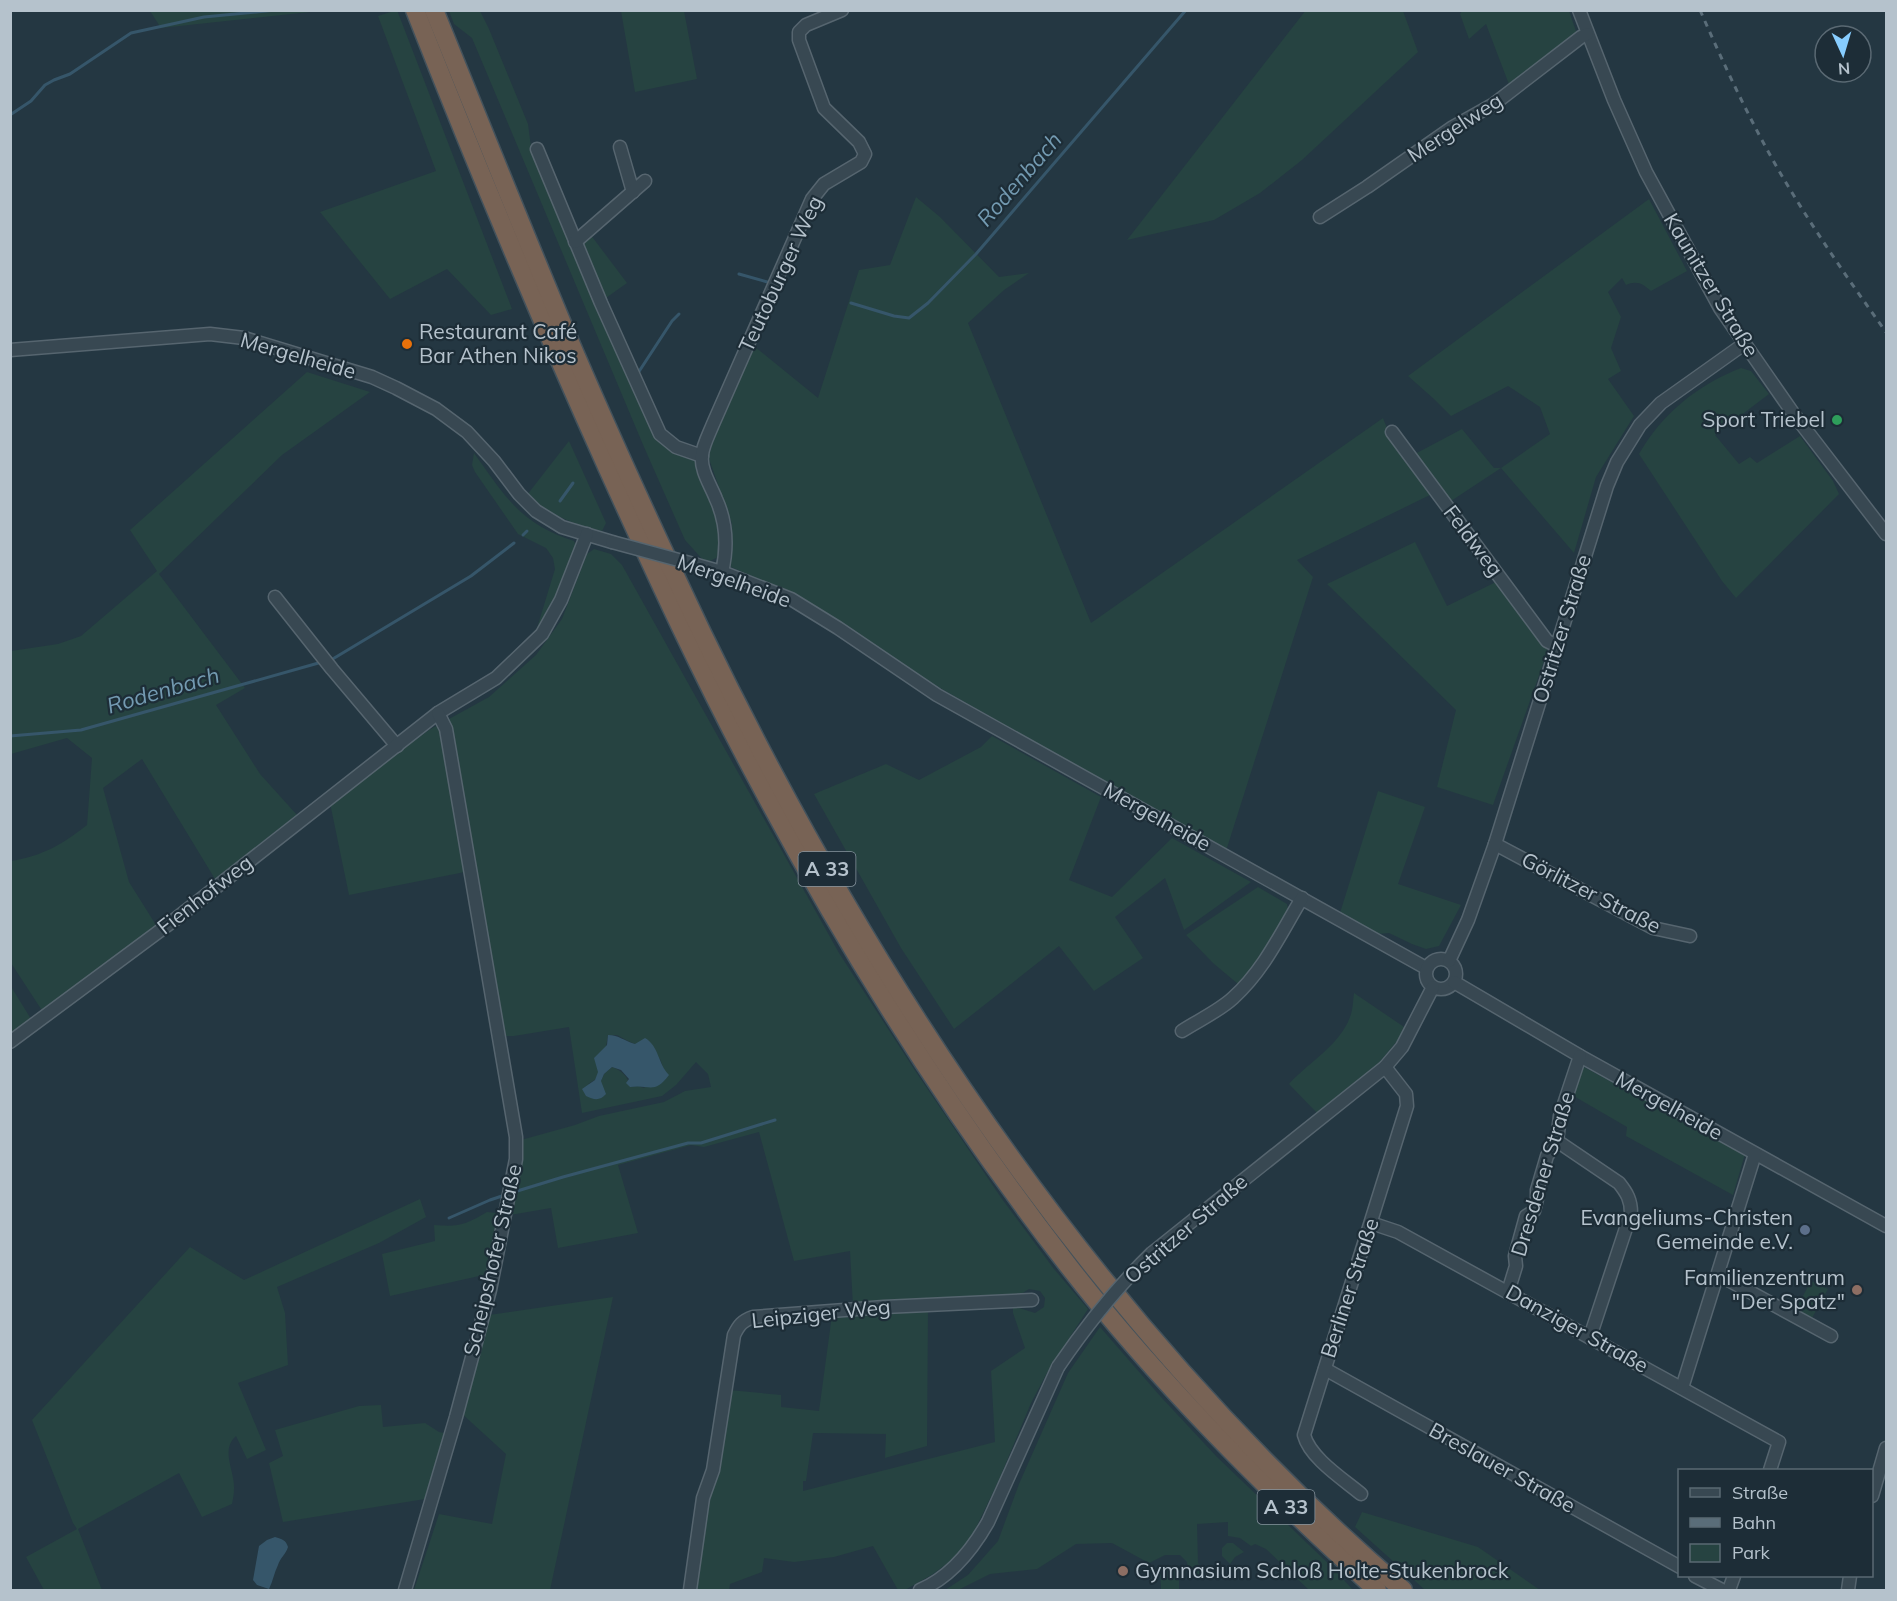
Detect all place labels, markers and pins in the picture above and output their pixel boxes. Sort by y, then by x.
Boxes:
place label: Restaurant Café Bar Athen Nikos [419,318,577,368]
marker: Restaurant Café Bar Athen Nikos [400,337,414,351]
place label: Sport Triebel [1702,406,1825,432]
marker: Sport Triebel [1830,413,1844,427]
place label: Evangeliums-Christen Gemeinde e.V. [1580,1204,1793,1254]
marker: Evangeliums-Christen Gemeinde e.V. [1798,1223,1812,1237]
place label: Familienzentrum "Der Spatz" [1684,1264,1845,1314]
marker: Familienzentrum "Der Spatz" [1850,1283,1864,1297]
place label: Gymnasium Schloß Holte-Stukenbrock [1135,1557,1509,1583]
marker: Gymnasium Schloß Holte-Stukenbrock [1116,1564,1130,1578]

